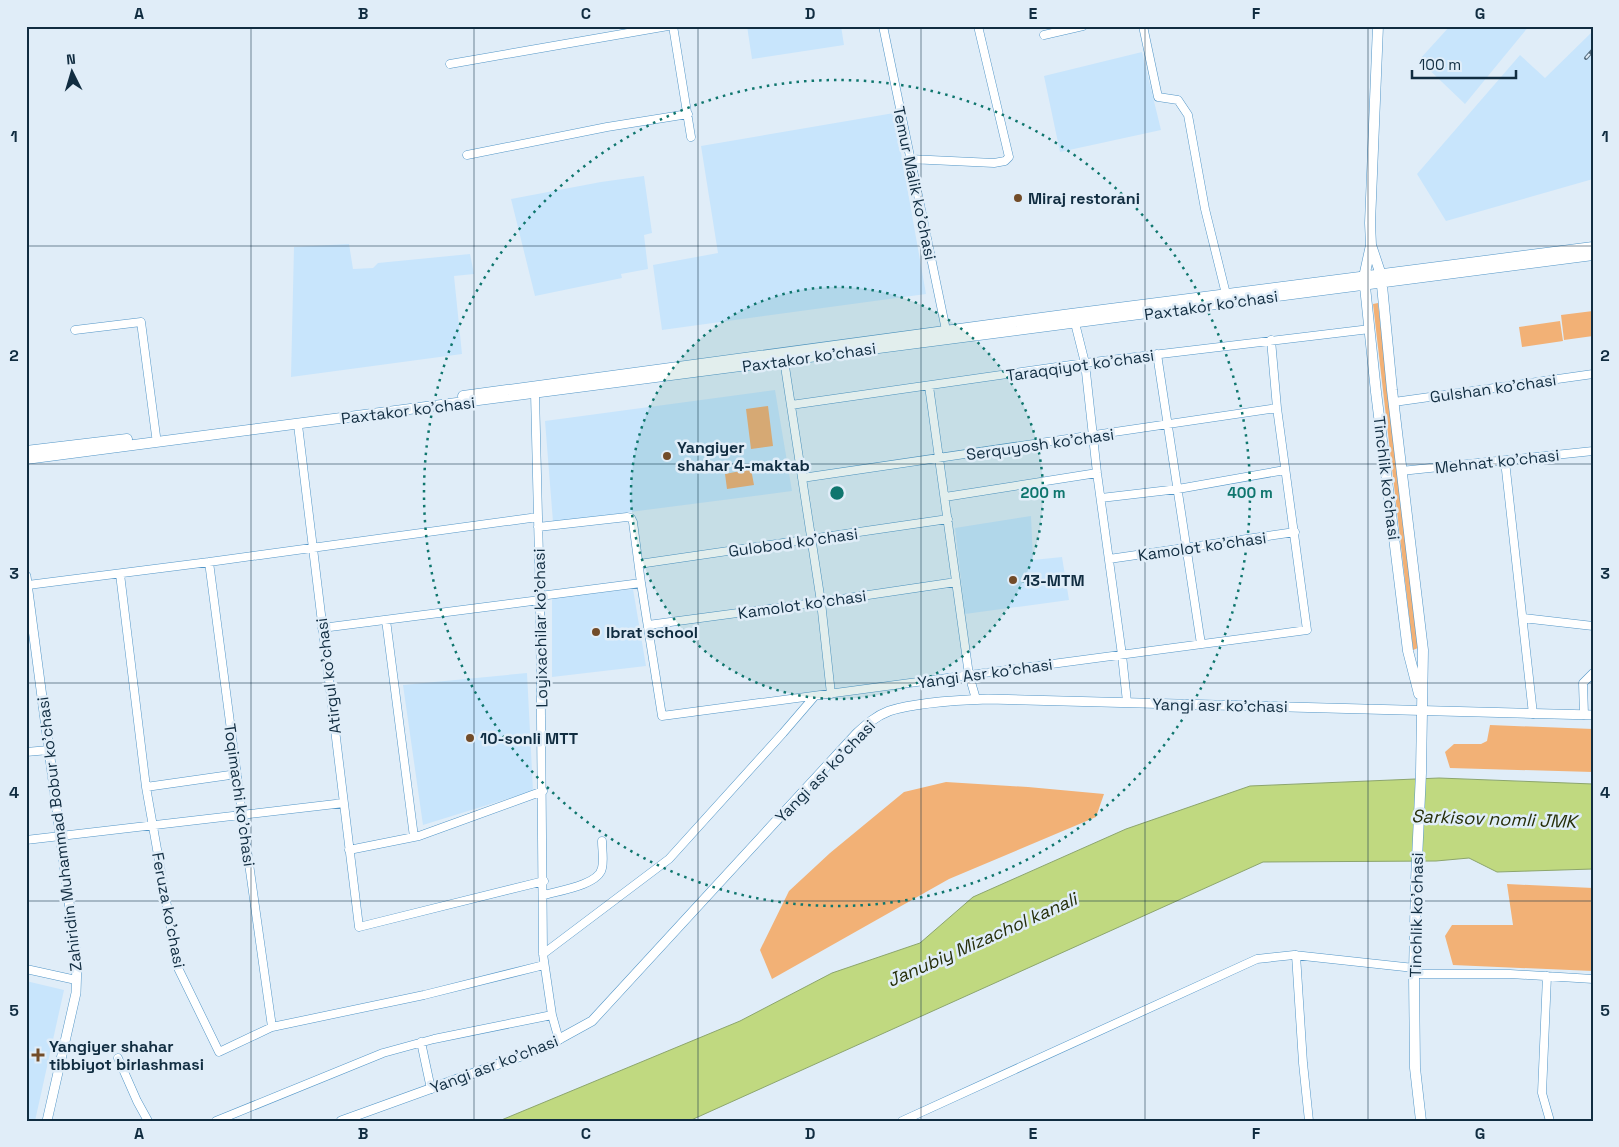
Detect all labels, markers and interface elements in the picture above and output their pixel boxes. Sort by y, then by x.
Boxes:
text: A [134,3,144,24]
text: B [358,3,368,24]
text: C [581,3,591,24]
text: D [805,3,815,24]
text: E [1029,3,1038,24]
text: F [1252,3,1261,24]
text: G [1475,3,1485,24]
north arrow [48,48,98,98]
scale bar [1412,48,1515,80]
text: N [65,50,76,68]
text: 100 m [1419,55,1461,74]
street label: Temur Malik ko'chasi [888,104,941,262]
text: 1 [10,126,18,147]
text: 1 [1601,126,1609,147]
place label: Miraj restorani [1028,188,1140,209]
marker: Miraj restorani [1012,192,1024,204]
street label: Paxtakor ko'chasi [1143,286,1279,325]
street label: Paxtakor ko'chasi [741,338,877,377]
text: 2 [9,345,19,366]
street label: Taraqqiyot ko'chasi [1005,345,1155,386]
text: 2 [1600,345,1610,366]
street label: Gulshan ko'chasi [1428,369,1558,408]
street label: Paxtakor ko'chasi [340,392,476,429]
street label: Tinchlik ko'chasi [1368,415,1405,541]
street label: Serquyosh ko'chasi [965,424,1115,465]
place label: Yangiyer shahar 4-maktab [677,437,810,476]
street label: Mehnat ko'chasi [1434,445,1560,478]
marker: Yangiyer shahar 4-maktab [661,450,673,462]
text: 200 m [1021,483,1065,502]
text: 400 m [1227,483,1273,502]
centre of rings [828,484,846,502]
street label: Gulobod ko'chasi [727,523,859,562]
street label: Kamolot ko'chasi [1136,527,1268,566]
street label: Loyixachilar ko'chasi [529,548,552,708]
text: 3 [9,563,19,584]
text: 3 [1600,563,1610,584]
place label: 13-MTM [1023,570,1085,591]
marker: 13-MTM [1007,574,1019,586]
street label: Kamolot ko'chasi [736,585,868,624]
street label: Atirgul ko'chasi [311,617,346,735]
place label: Ibrat school [606,622,698,643]
marker: Ibrat school [590,626,602,638]
street label: Yangi Asr ko'chasi [916,654,1054,693]
street label: Yangi asr ko'chasi [1152,694,1288,717]
street label: Zahiridin Muhammad Bobur ko'chasi [32,695,87,972]
street label: Yangi asr ko'chasi [771,715,880,827]
street label: Toqimachi ko'chasi [219,722,260,868]
place label: 10-sonli MTT [480,728,579,749]
marker: 10-sonli MTT [464,732,476,744]
text: 4 [9,782,19,803]
text: 4 [1600,782,1610,803]
water label: Sarkisov nomli JMK [1411,804,1580,833]
street label: Feruza ko'chasi [147,850,190,970]
street label: Tinchlik ko'chasi [1405,852,1428,978]
water label: Janubiy Mizachol kanali [883,886,1083,992]
text: 5 [9,1000,19,1021]
text: 5 [1600,1000,1610,1021]
street label: Yangi asr ko'chasi [427,1030,561,1099]
place label: Yangiyer shahar tibbiyot birlashmasi [49,1036,204,1075]
marker: Yangiyer shahar tibbiyot birlashmasi [31,1048,45,1062]
text: A [134,1123,144,1144]
text: B [358,1123,368,1144]
text: C [581,1123,591,1144]
text: D [805,1123,815,1144]
text: E [1029,1123,1038,1144]
text: F [1252,1123,1261,1144]
text: G [1475,1123,1485,1144]

